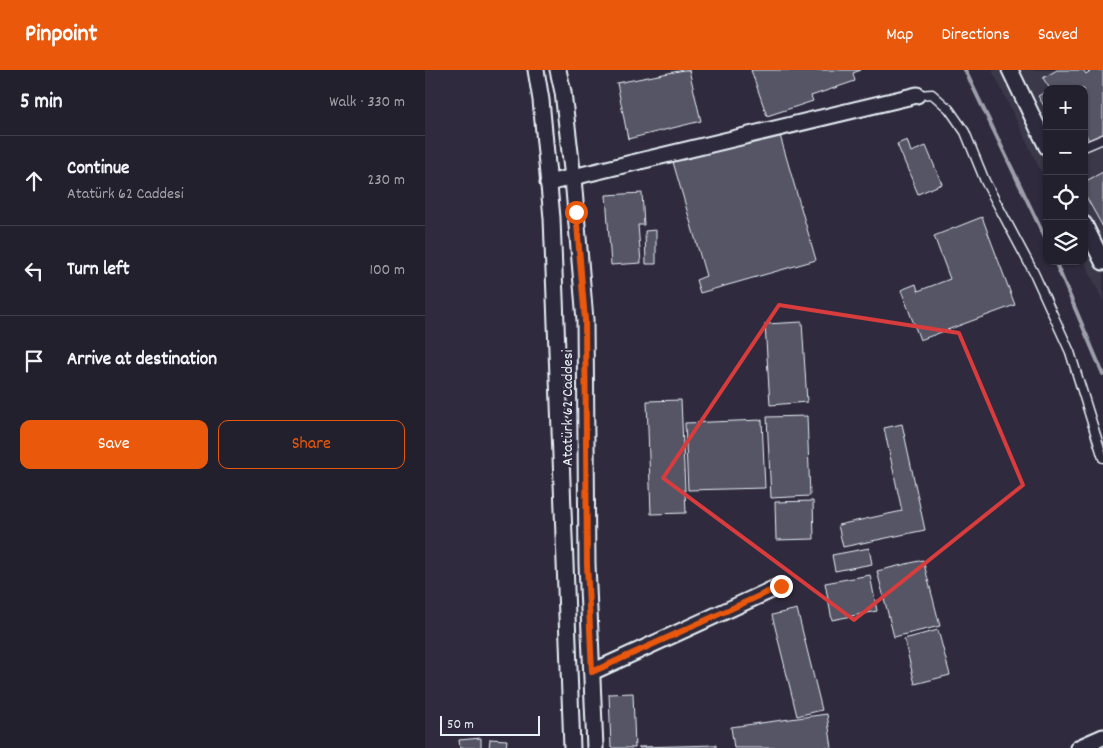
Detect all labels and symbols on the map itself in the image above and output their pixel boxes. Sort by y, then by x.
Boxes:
route start [565,201,588,224]
street label: Atatürk 62 Caddesi [557,350,580,466]
route end [770,575,793,598]
scale bar [440,713,540,736]

